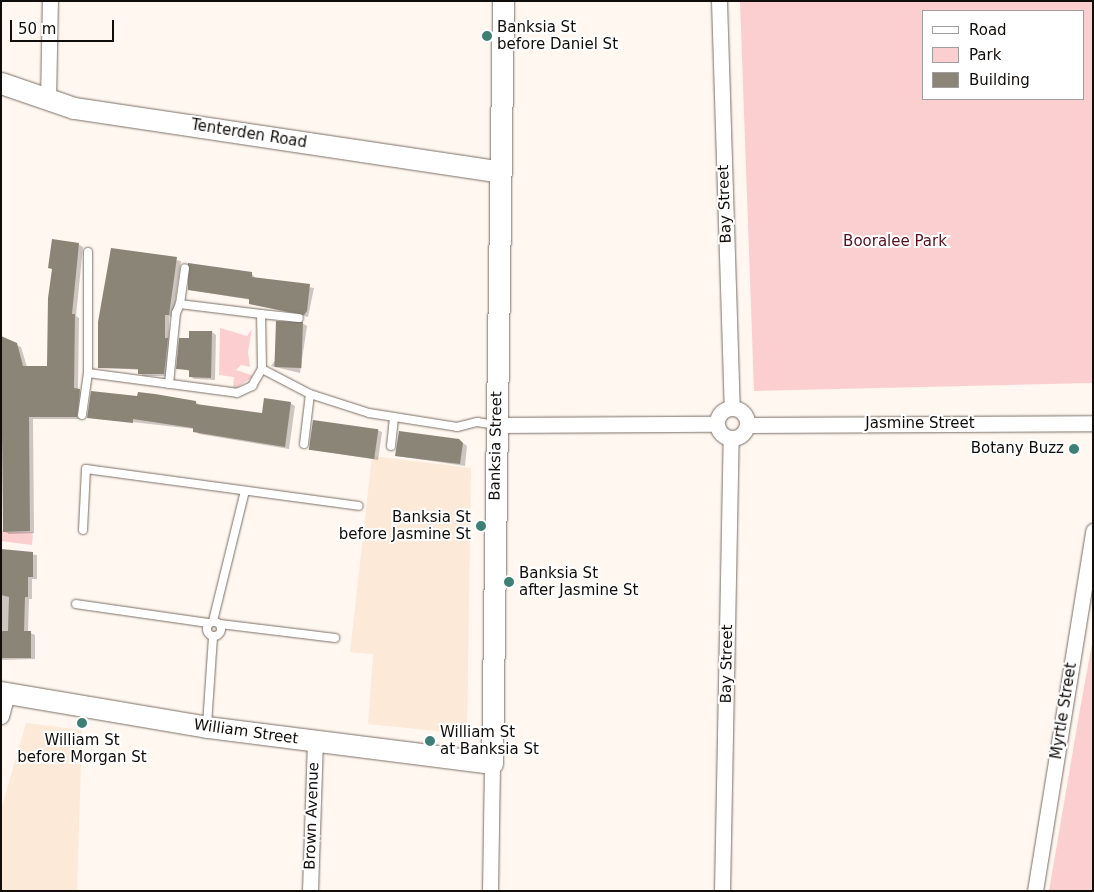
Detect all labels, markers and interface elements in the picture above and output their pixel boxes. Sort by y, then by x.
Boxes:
scale bar [12,10,116,42]
legend [922,10,1084,100]
place label: Banksia St before Daniel St [497,18,618,53]
text: 50 m [18,20,56,38]
text: Road [969,21,1007,39]
marker: Banksia St before Daniel St [481,30,493,42]
text: Park [969,46,1001,64]
text: Building [969,71,1030,89]
street label: Tenterden Road [190,116,308,152]
street label: Bay Street [715,164,735,244]
park label: Booralee Park [843,233,947,251]
street label: Banksia Street [486,391,506,501]
street label: Jasmine Street [865,415,975,433]
place label: Botany Buzz [971,440,1064,458]
marker: Botany Buzz [1068,443,1080,455]
place label: Banksia St before Jasmine St [339,508,471,543]
marker: Banksia St before Jasmine St [475,520,487,532]
place label: Banksia St after Jasmine St [519,564,638,599]
marker: Banksia St after Jasmine St [503,576,515,588]
street label: Bay Street [717,624,737,704]
street label: Myrtle Street [1047,661,1081,761]
street label: William Street [193,716,299,748]
marker: William St before Morgan St [76,717,88,729]
place label: William St at Banksia St [440,723,539,758]
place label: William St before Morgan St [17,731,147,766]
marker: William St at Banksia St [424,735,436,747]
street label: Brown Avenue [301,762,323,870]

